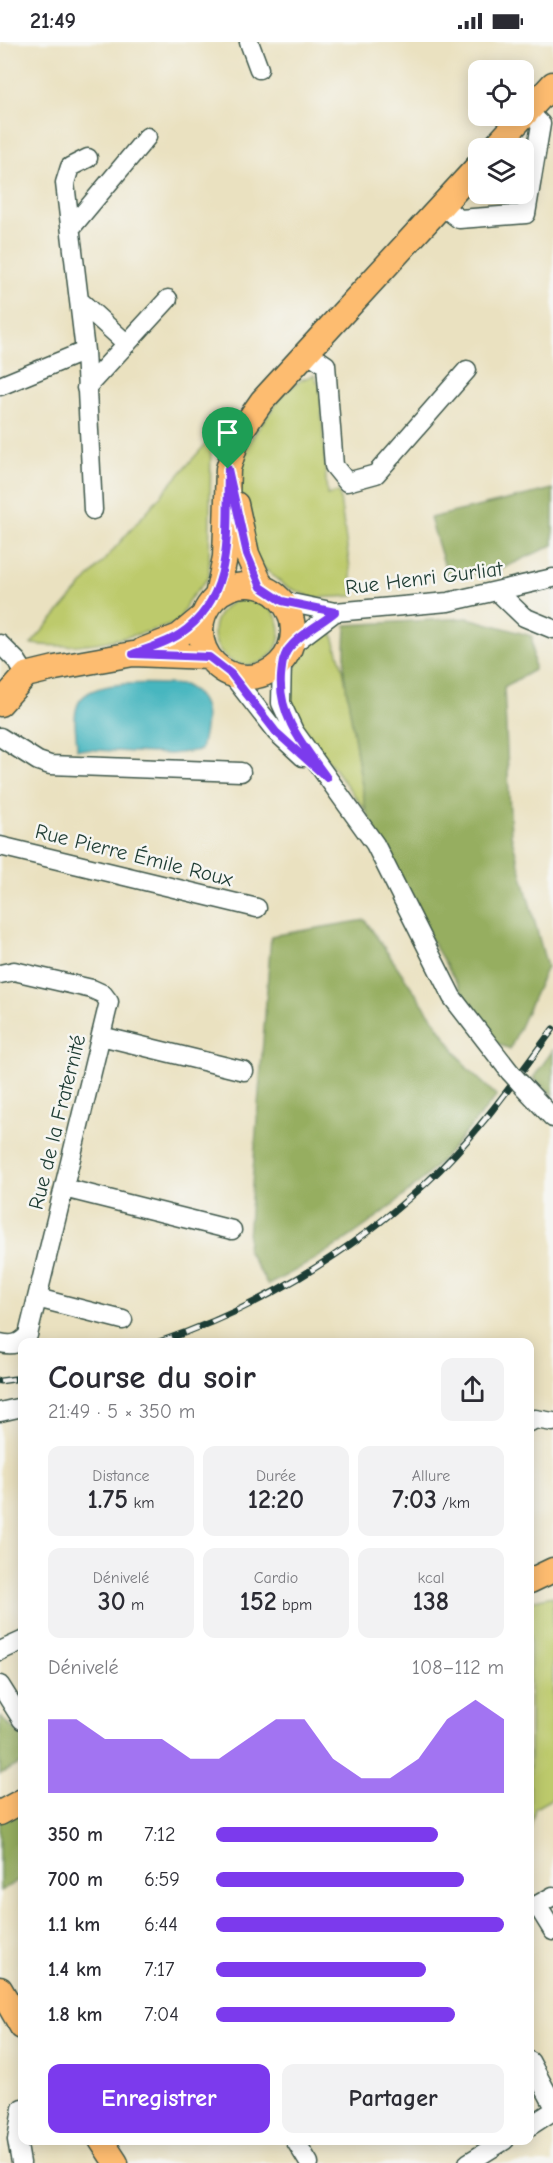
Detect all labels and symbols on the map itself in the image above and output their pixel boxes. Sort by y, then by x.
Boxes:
pin [202,407,253,469]
street label: Rue Henri Gurliat [344,556,505,600]
street label: Rue Pierre Émile Roux [33,819,235,891]
street label: Rue de la Fraternité [24,1032,90,1212]

